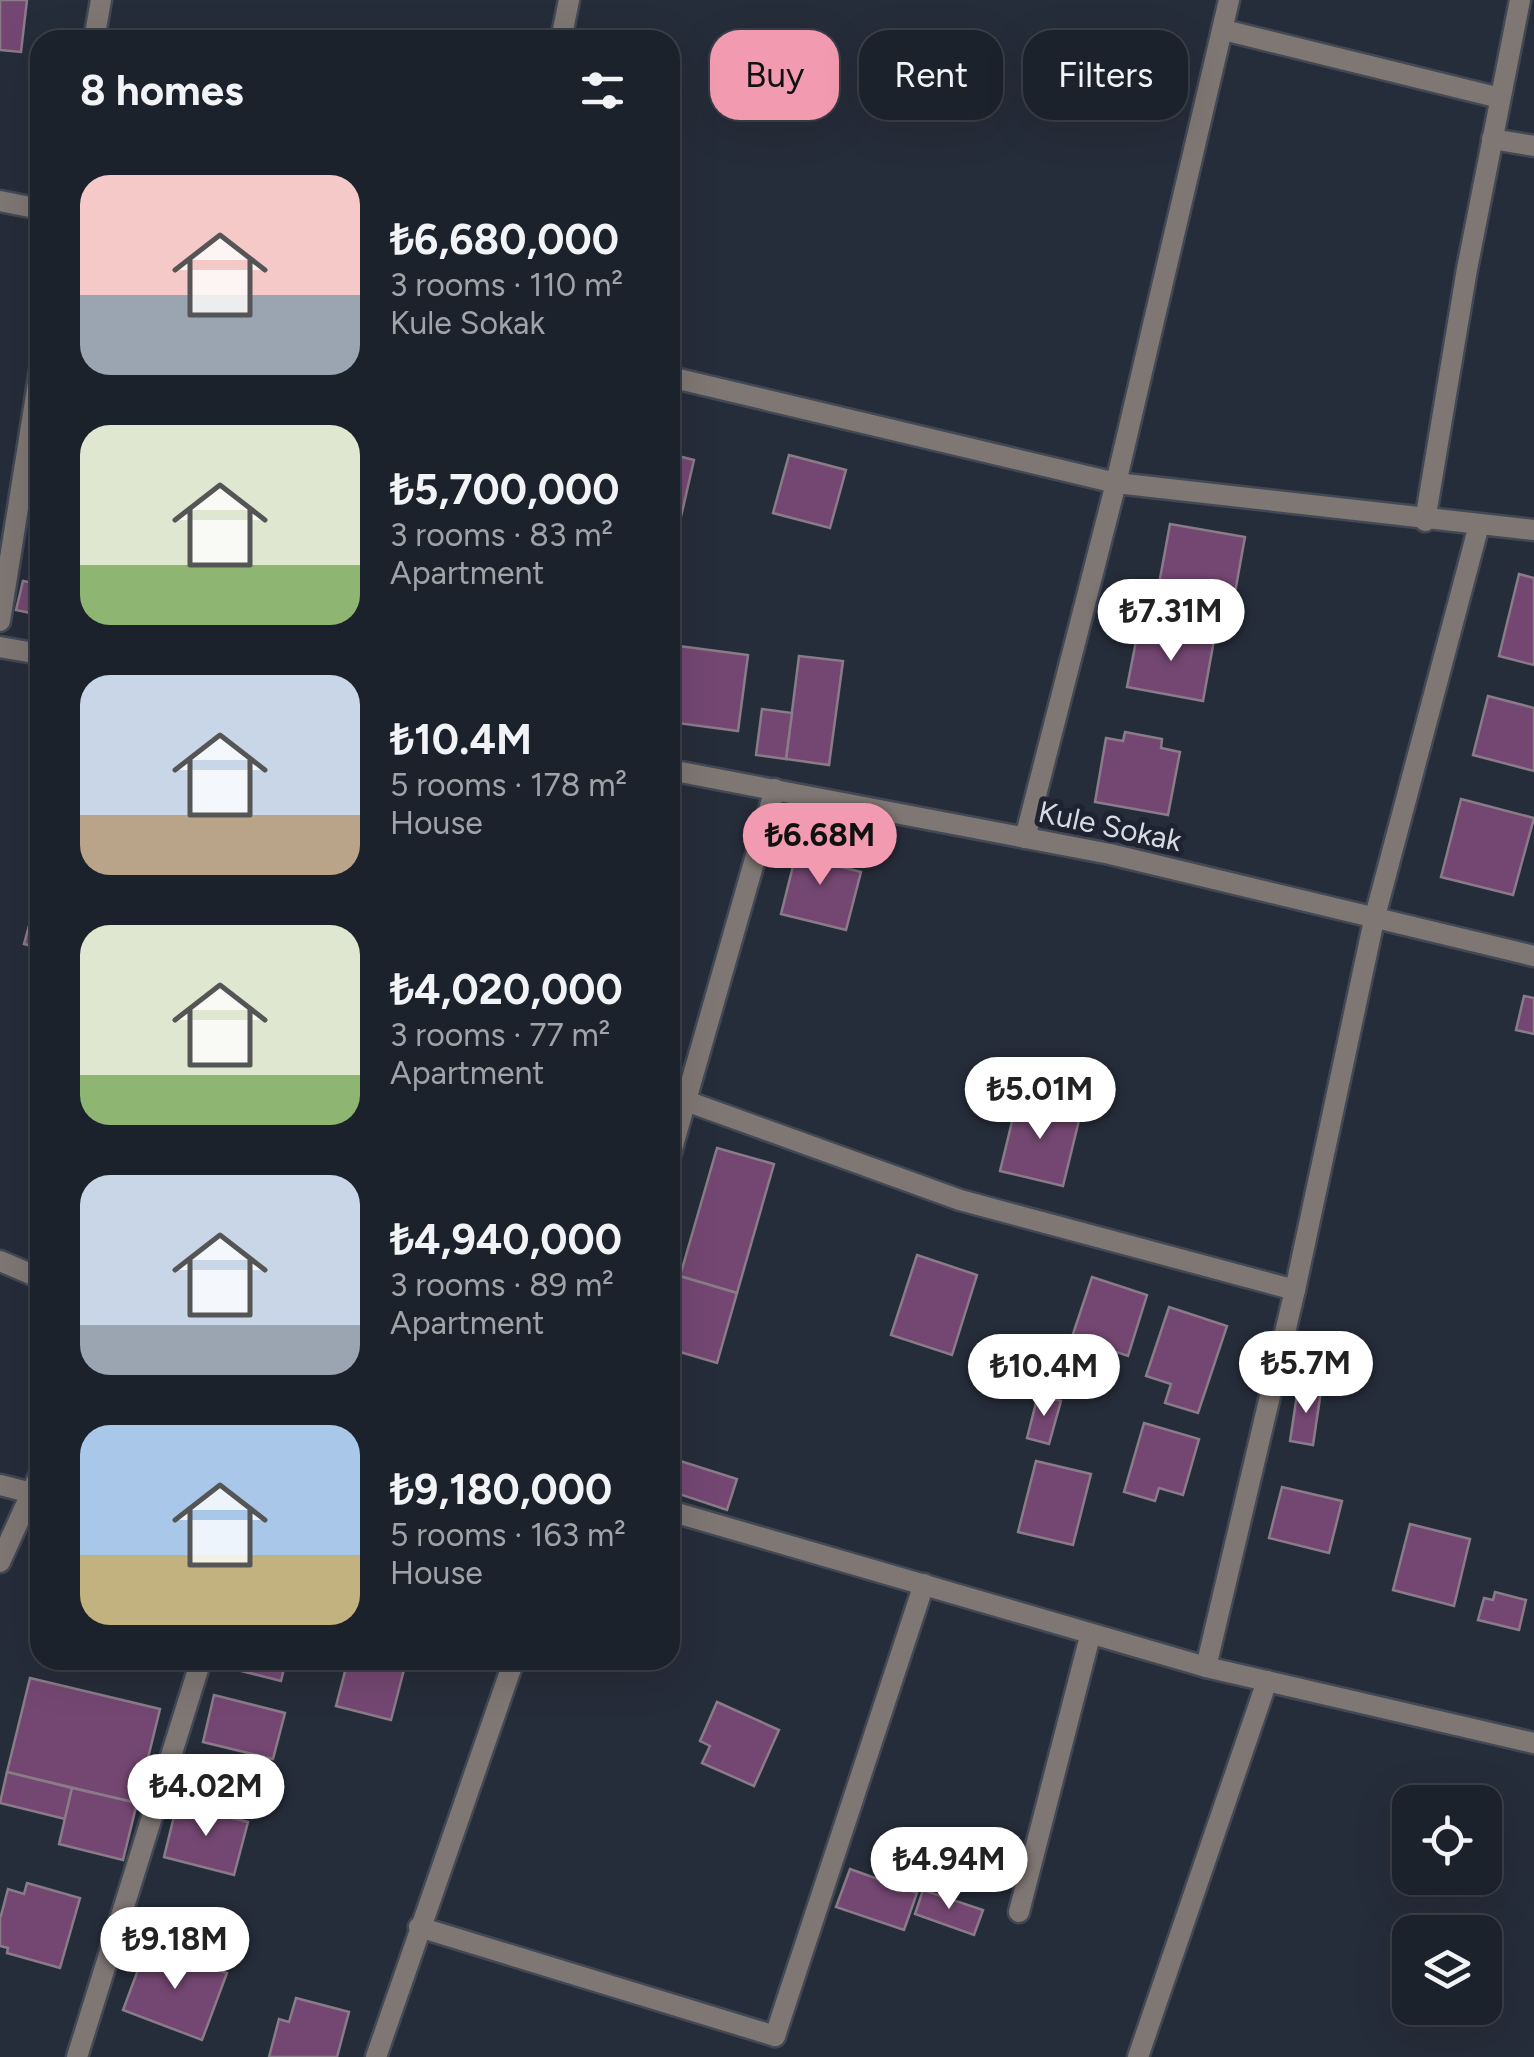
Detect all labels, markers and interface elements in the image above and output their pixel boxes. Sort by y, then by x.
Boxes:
chip: Buy [710,30,839,120]
chip: Rent [859,30,1003,120]
chip: Filters [1023,30,1188,120]
icon: filters [575,63,630,118]
text: 8 homes [80,65,244,116]
text: ₺6,680,000 [390,214,619,265]
icon: home [160,215,280,335]
text: 3 rooms · 110 m² [390,266,623,304]
text: Kule Sokak [390,304,545,342]
text: ₺5,700,000 [390,464,619,515]
icon: home [160,465,280,585]
text: 3 rooms · 83 m² [390,516,613,554]
text: Apartment [390,554,544,592]
pin: ₺7.31M [1090,579,1252,664]
text: ₺7.31M [1120,592,1222,630]
text: ₺10.4M [390,714,532,765]
icon: home [160,715,280,835]
text: 5 rooms · 178 m² [390,766,627,804]
street label: Kule Sokak [1035,793,1185,859]
pin: ₺6.68M [739,803,901,888]
text: House [390,804,483,842]
text: ₺6.68M [765,816,875,854]
text: ₺4,020,000 [390,964,623,1015]
icon: home [160,965,280,1085]
text: 3 rooms · 77 m² [390,1016,610,1054]
text: Apartment [390,1054,544,1092]
pin: ₺5.01M [959,1057,1121,1142]
text: ₺5.01M [987,1070,1093,1108]
text: ₺4,940,000 [390,1214,622,1265]
icon: home [160,1215,280,1335]
text: 3 rooms · 89 m² [390,1266,614,1304]
text: Apartment [390,1304,544,1342]
pin: ₺5.7M [1236,1331,1376,1416]
pin: ₺10.4M [963,1334,1125,1419]
text: ₺5.7M [1261,1344,1351,1382]
text: ₺10.4M [990,1347,1098,1385]
text: ₺9,180,000 [390,1464,612,1515]
icon: home [160,1465,280,1585]
text: 5 rooms · 163 m² [390,1516,626,1554]
text: House [390,1554,483,1592]
pin: ₺4.02M [125,1754,287,1839]
text: ₺4.02M [149,1767,263,1805]
map controls [1392,1785,1502,2025]
button: locate [1392,1785,1502,1895]
pin: ₺4.94M [868,1827,1030,1912]
text: ₺4.94M [893,1840,1005,1878]
pin: ₺9.18M [94,1907,256,1992]
button: layers [1392,1915,1502,2025]
text: ₺9.18M [122,1920,228,1958]

